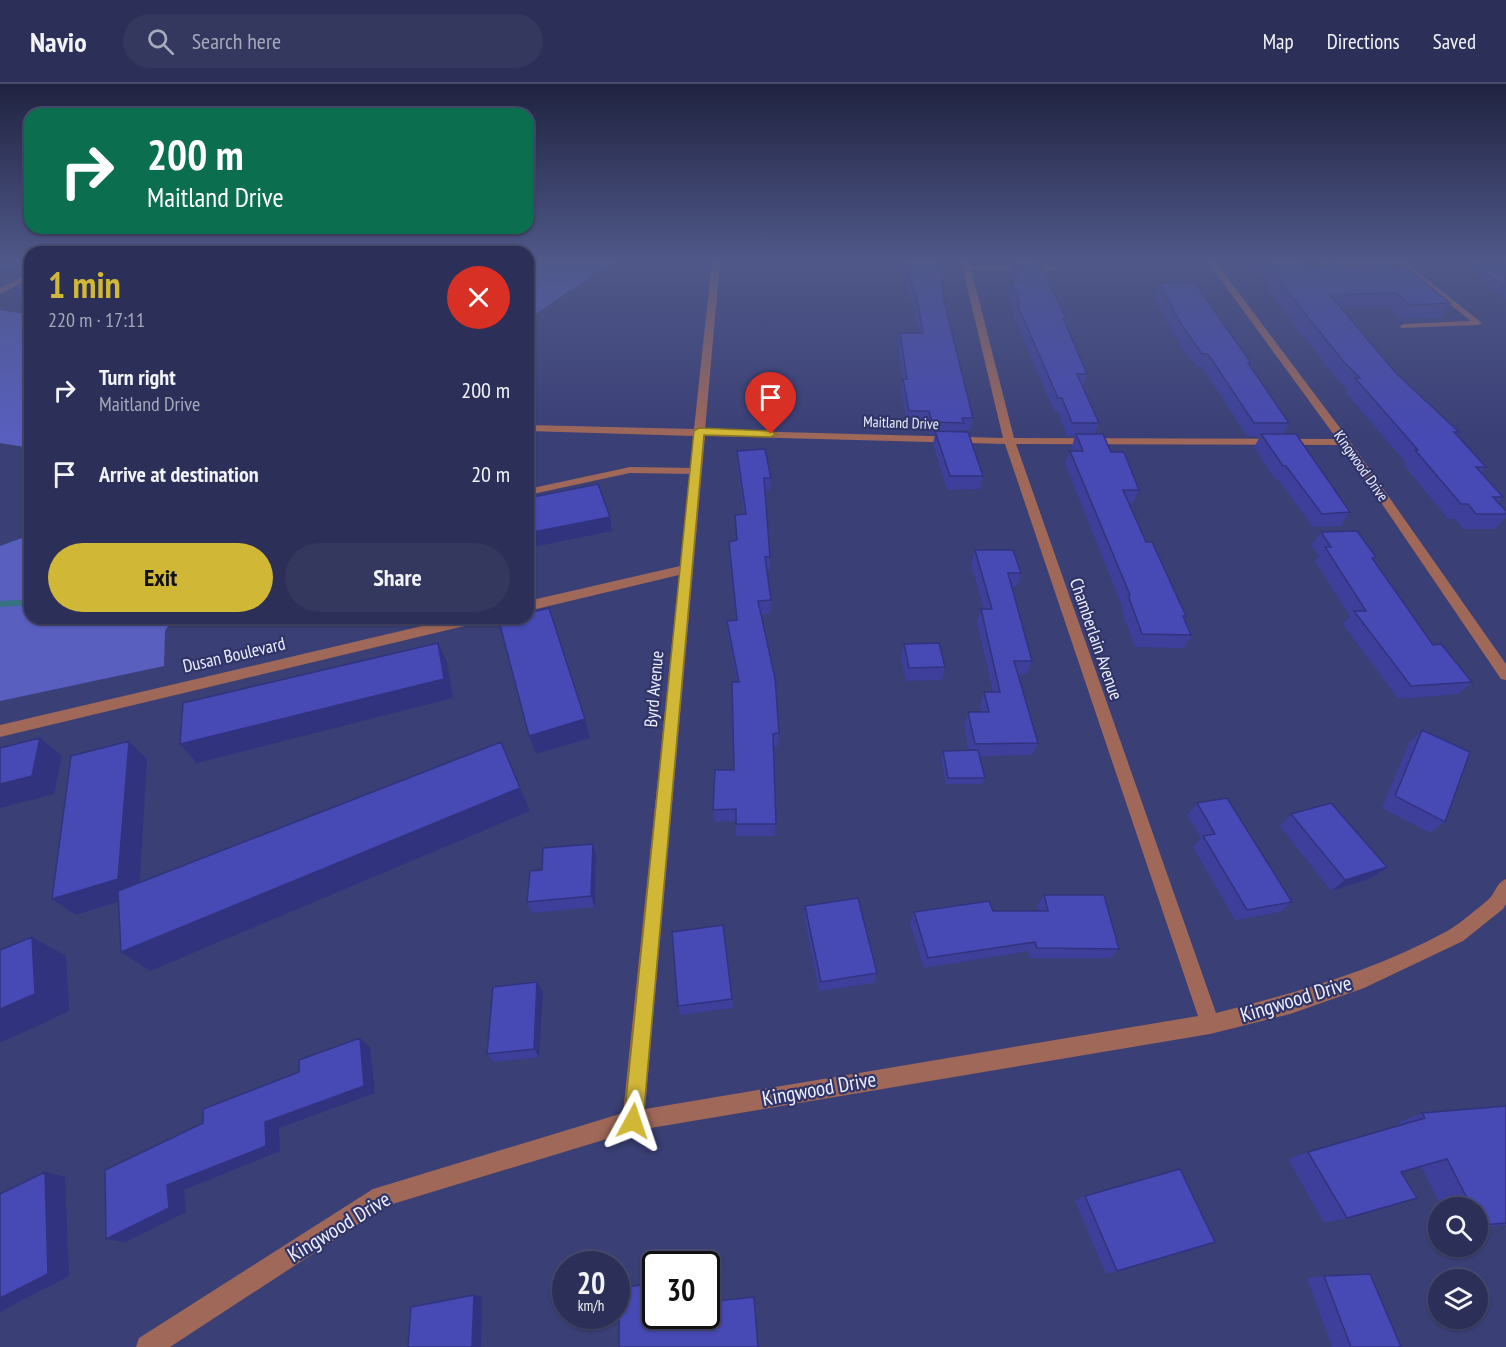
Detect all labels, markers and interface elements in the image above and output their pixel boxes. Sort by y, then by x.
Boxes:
search box [123,14,543,68]
text: Navio [30,23,87,60]
icon: search [144,25,177,58]
text: Search here [192,27,281,55]
text: Map [1263,28,1294,55]
text: Directions [1327,28,1400,55]
text: Saved [1433,28,1476,55]
text: 200 m [147,127,244,182]
icon: right [48,132,126,210]
text: Maitland Drive [147,180,284,214]
text: 1 min [48,261,121,308]
button: close [447,266,510,329]
text: 220 m · 17:11 [48,307,145,333]
text: Turn right [99,363,176,391]
pin [745,372,796,434]
icon: right [48,374,81,407]
text: 200 m [461,376,510,404]
icon: arrive [754,381,787,414]
text: Maitland Drive [99,391,200,417]
street label: Maitland Drive [863,412,939,433]
street label: Kingwood Drive [1330,427,1393,505]
icon: arrive [48,458,81,491]
text: Arrive at destination [99,460,259,488]
text: 20 m [471,460,510,488]
button: Exit [48,543,273,612]
button: Share [285,543,510,612]
street label: Chamberlain Avenue [1065,575,1128,703]
street label: Dusan Boulevard [180,632,287,677]
street label: Byrd Avenue [639,650,668,728]
street label: Kingwood Drive [1237,969,1355,1028]
street label: Kingwood Drive [760,1065,878,1112]
position arrow [601,1089,665,1153]
street label: Kingwood Drive [282,1185,395,1268]
map controls [1428,1197,1488,1329]
button: search [1428,1197,1488,1257]
speed limit sign: 30 [642,1251,720,1329]
text: 20 [577,1263,605,1302]
button: layers [1428,1269,1488,1329]
text: km/h [578,1296,604,1315]

